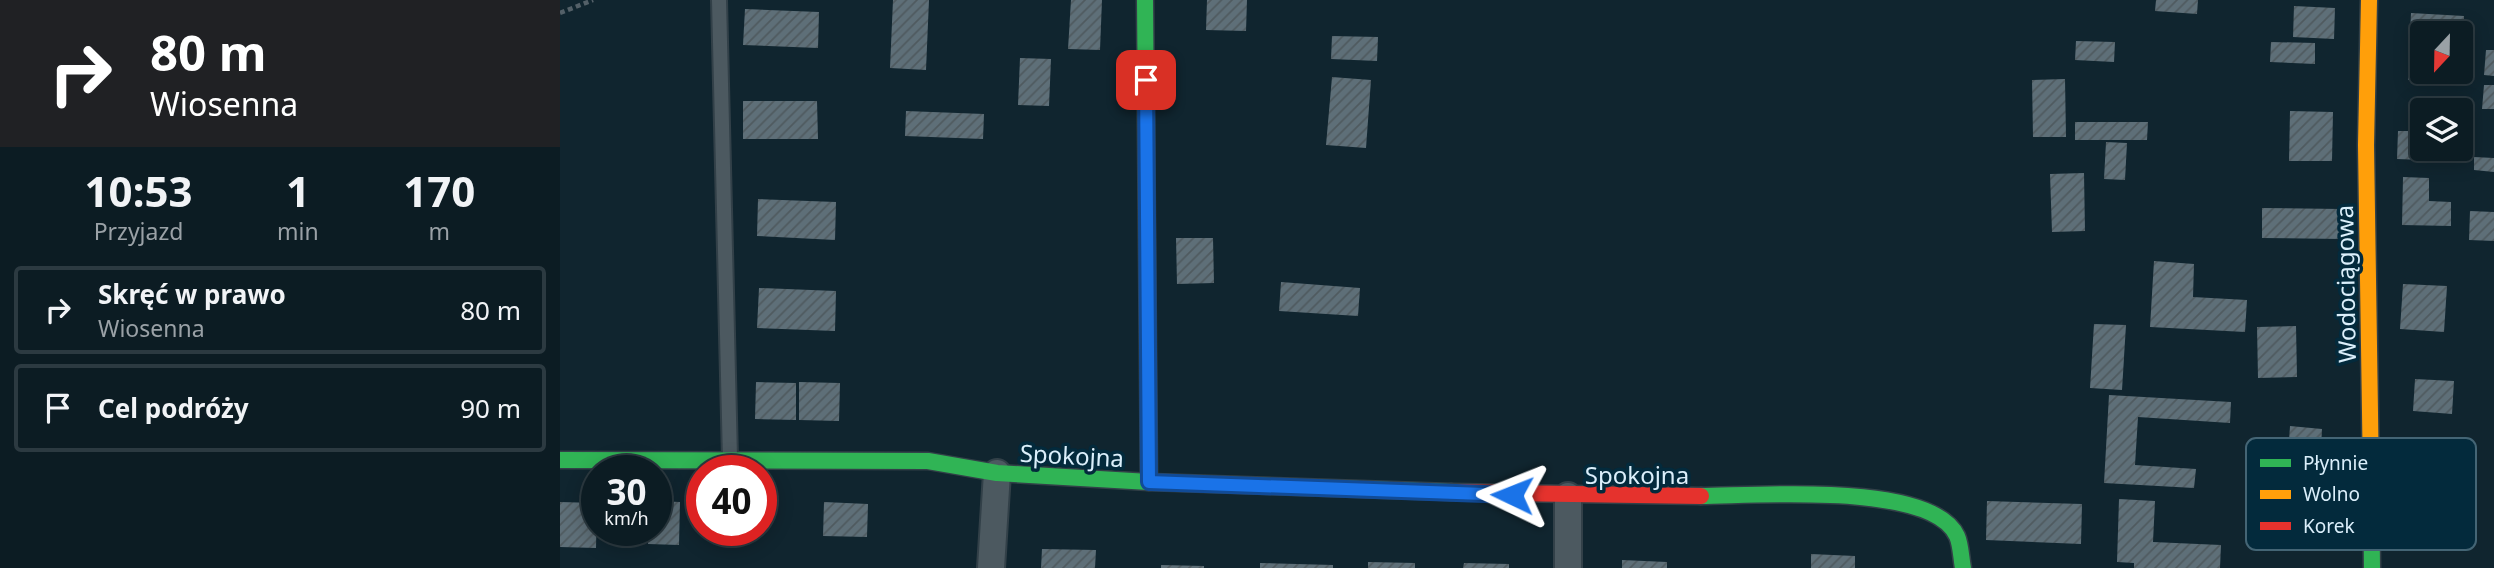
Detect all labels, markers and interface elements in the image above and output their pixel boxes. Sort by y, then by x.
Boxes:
text: 80 m [150,19,267,85]
north arrow [2410,21,2473,84]
map controls [2410,21,2473,161]
icon: right [35,28,126,119]
pin [1116,50,1176,110]
icon: arrive [1127,61,1165,99]
text: Wiosenna [150,82,298,125]
button: layers [2410,98,2473,161]
text: 10:53 [85,162,192,219]
text: 1 [286,162,310,219]
text: 170 [403,162,475,219]
street label: Wodociągowa [2327,205,2363,363]
text: Przyjazd [94,215,183,247]
text: min [277,215,319,247]
text: m [429,215,450,247]
text: Skręć w prawo [98,276,286,312]
icon: right [39,291,77,329]
text: 80 m [460,292,521,328]
text: Wiosenna [98,312,205,344]
icon: arrive [39,389,77,427]
text: Cel podróży [98,390,249,426]
text: 90 m [460,390,521,426]
street label: Spokojna [1019,436,1125,474]
legend [2246,438,2476,550]
text: Płynnie [2303,450,2368,476]
speed limit sign: 40 [686,455,777,546]
position arrow [1475,458,1549,532]
street label: Spokojna [1585,458,1689,491]
text: 30 [606,468,647,515]
text: Wolno [2303,481,2360,507]
text: km/h [604,506,649,530]
text: Korek [2303,513,2355,539]

